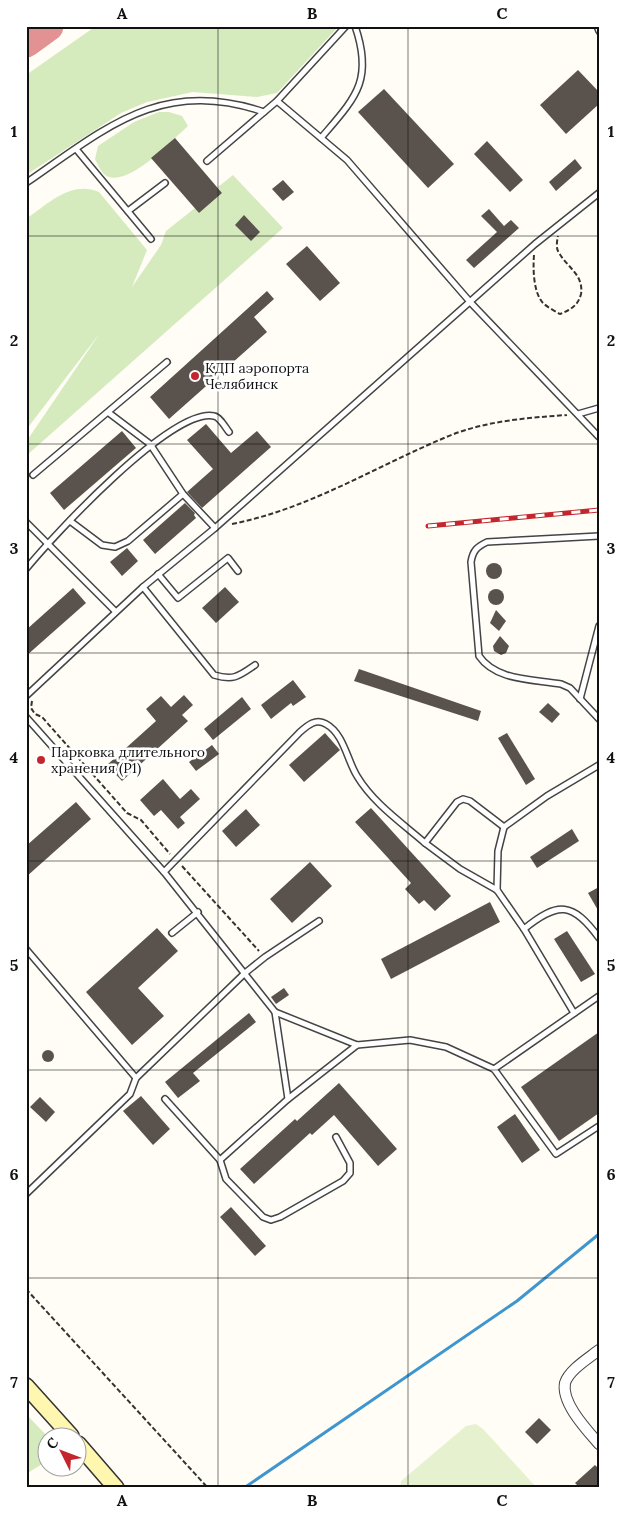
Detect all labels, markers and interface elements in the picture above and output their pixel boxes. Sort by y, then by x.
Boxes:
text: A [117,3,128,23]
text: B [307,3,318,23]
text: C [496,3,508,23]
text: 1 [11,121,17,141]
text: 1 [608,121,614,141]
text: 2 [10,330,18,350]
text: 2 [607,330,615,350]
place label: КДП аэропорта Челябинск [205,359,309,393]
marker: КДП аэропорта Челябинск [189,370,201,382]
text: 3 [10,538,19,558]
text: 3 [607,538,616,558]
place label: Парковка длительного хранения (P1) [51,743,205,777]
text: 4 [10,747,19,767]
text: 4 [607,747,616,767]
marker: Парковка длительного хранения (P1) [35,754,47,766]
text: 5 [10,955,19,975]
text: 5 [607,955,616,975]
text: 6 [9,1164,19,1184]
text: 6 [606,1164,616,1184]
text: 7 [10,1372,18,1392]
text: 7 [607,1372,615,1392]
north arrow [38,1426,88,1476]
text: С [42,1433,62,1453]
text: A [117,1490,128,1510]
text: B [307,1490,318,1510]
text: C [496,1490,508,1510]

